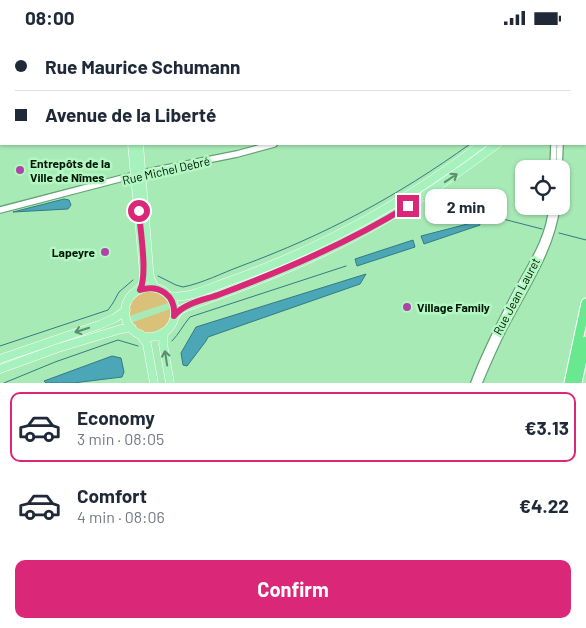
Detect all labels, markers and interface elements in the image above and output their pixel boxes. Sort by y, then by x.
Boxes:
text: 08:00 [25,6,75,29]
text: Rue Maurice Schumann [45,55,241,78]
text: Avenue de la Liberté [45,103,216,126]
street label: Rue Michel Debré [121,153,211,187]
place label: Entrepôts de la Ville de Nîmes [30,156,110,184]
map controls [515,160,570,215]
button: locate [515,160,570,215]
marker: Entrepôts de la Ville de Nîmes [14,164,26,176]
one-way arrow [444,173,458,183]
callout: 2 min [426,189,508,223]
route end [397,195,419,217]
text: 2 min [447,197,485,216]
route start [128,200,150,222]
place label: Lapeyre [52,245,95,259]
marker: Lapeyre [99,246,111,258]
street label: Rue Jean Lauret [490,255,542,337]
place label: Village Family [417,300,490,314]
marker: Village Family [401,301,413,313]
one-way arrow [74,326,90,335]
one-way arrow [161,350,171,366]
icon: car [17,405,62,450]
text: Economy [77,406,155,429]
text: €3.13 [525,416,569,439]
text: 3 min · 08:05 [77,429,164,448]
icon: car [17,483,62,528]
text: Comfort [77,484,147,507]
text: €4.22 [519,494,569,517]
text: 4 min · 08:06 [77,507,165,526]
button: Confirm [15,560,571,618]

